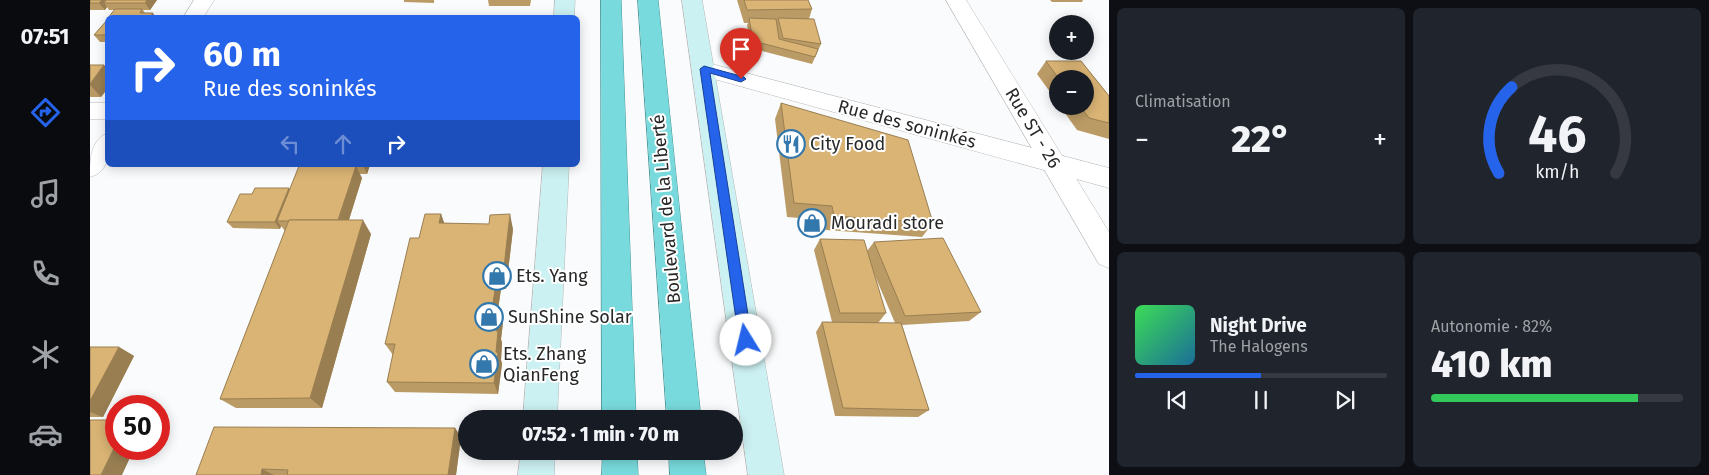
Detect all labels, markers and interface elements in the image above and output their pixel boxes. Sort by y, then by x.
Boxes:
map controls [1049,15,1094,115]
button: + [1049,15,1094,60]
text: 07:51 [21,23,69,50]
pin [720,28,762,79]
text: 60 m [203,33,281,75]
icon: right [120,35,185,100]
icon: arrive [727,35,755,63]
button: − [1049,70,1094,115]
text: Rue des soninkés [203,75,377,102]
street label: Rue ST - 26 [1000,84,1066,172]
text: Climatisation [1135,92,1231,111]
icon: directions [28,95,63,130]
street label: Rue des soninkés [836,95,978,153]
text: 46 [1528,103,1586,166]
street label: Boulevard de la Liberté [647,114,685,304]
text: 22° [1231,116,1291,162]
text: − [1135,123,1149,156]
text: + [1373,123,1387,156]
restaurant icon: City Food [776,129,806,159]
icon: left [276,130,304,158]
icon: ahead [329,130,357,158]
icon: right [382,130,410,158]
place label: City Food [810,133,885,155]
text: km/h [1535,161,1579,183]
icon: music [28,176,63,211]
shop icon: Mouradi store [797,208,827,238]
place label: Mouradi store [831,212,944,234]
icon: phone [28,256,63,291]
shop icon: Ets. Yang [482,261,512,291]
place label: Ets. Yang [516,265,588,287]
shop icon: SunShine Solar [474,302,504,332]
place label: SunShine Solar [508,306,632,328]
position arrow [719,313,771,365]
text: Night Drive [1210,314,1307,337]
text: Autonomie · 82% [1431,317,1552,336]
icon: climate [28,337,63,372]
text: The Halogens [1210,337,1308,356]
text: 410 km [1431,341,1553,387]
place label: Ets. Zhang QianFeng [503,343,587,386]
shop icon: Ets. Zhang QianFeng [469,349,499,379]
icon: previous [1163,386,1191,414]
icon: pause [1247,386,1275,414]
icon: next [1331,386,1359,414]
speed limit sign: 50 [105,395,170,460]
icon: car [28,417,63,452]
text: 07:52 · 1 min · 70 m [522,423,679,446]

